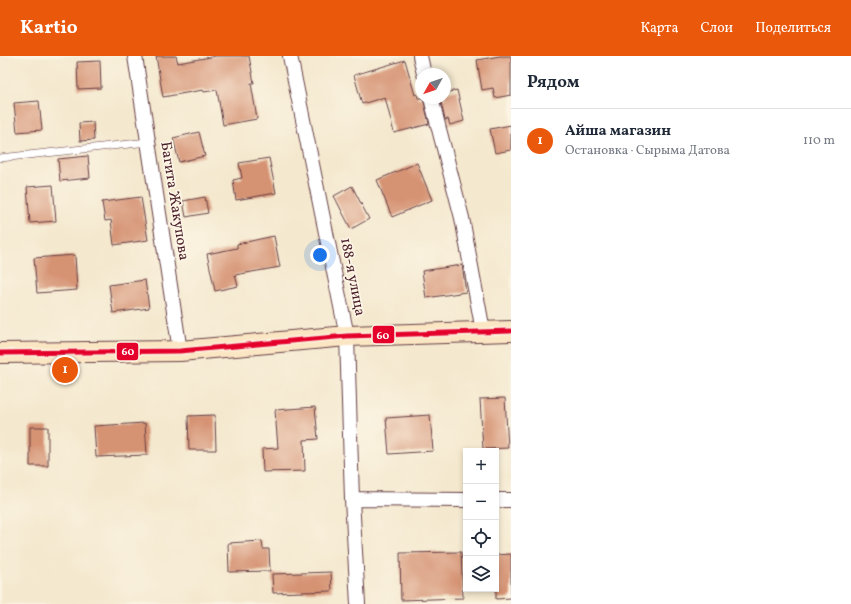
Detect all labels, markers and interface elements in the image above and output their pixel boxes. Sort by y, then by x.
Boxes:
text: Kartio [20,15,78,41]
text: Карта [640,19,678,38]
text: Слои [700,19,733,38]
text: Поделиться [755,19,831,38]
north arrow [415,68,451,104]
text: Рядом [527,71,580,94]
text: Айша магазин [565,121,671,142]
text: 1 [537,132,543,150]
text: 110 m [803,132,835,150]
street label: Багита Жакупова [154,140,194,262]
text: Остановка · Сырыма Датова [565,142,730,160]
street label: 188-я улица [334,236,370,318]
your location [310,245,330,265]
line badge: 60 [372,325,395,344]
text: 60 [377,329,390,344]
line badge: 60 [116,342,139,361]
text: 60 [122,345,135,360]
pin: 1 [52,355,78,385]
map controls [463,448,499,592]
button: + [463,448,499,484]
button: − [463,484,499,520]
button: locate [463,520,499,556]
button: layers [463,556,499,592]

